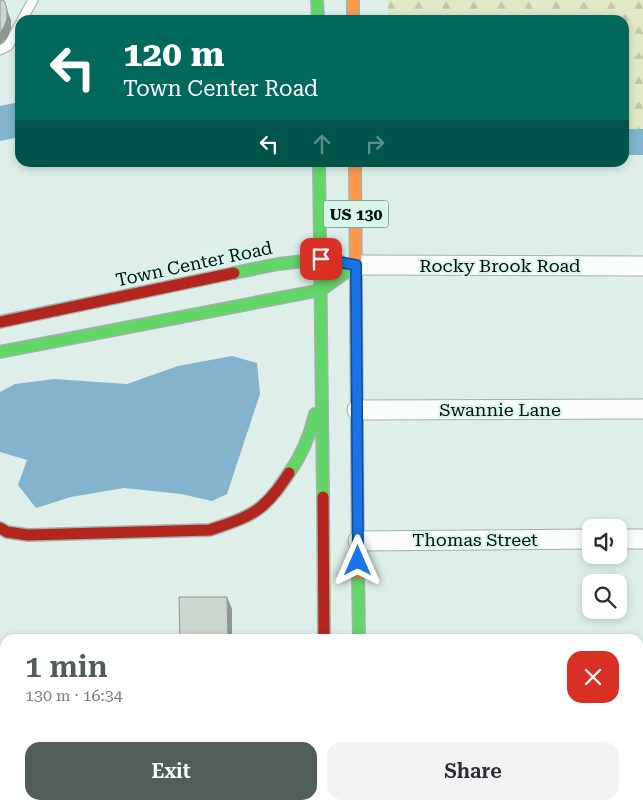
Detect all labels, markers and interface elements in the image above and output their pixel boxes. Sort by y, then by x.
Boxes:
text: 120 m [123,34,224,75]
icon: left [40,35,105,100]
text: Town Center Road [123,76,318,101]
icon: left [255,130,283,158]
icon: ahead [308,130,336,158]
icon: right [361,130,389,158]
road number: US 130 [324,200,388,228]
street label: Town Center Road [114,237,275,290]
pin [300,238,342,280]
icon: arrive [307,245,335,273]
street label: Rocky Brook Road [419,255,581,276]
street label: Swannie Lane [439,399,561,420]
map controls [582,519,627,619]
button: sound [582,519,627,564]
street label: Thomas Street [412,529,538,550]
position arrow [331,534,383,586]
button: search [582,574,627,619]
text: 1 min [25,649,108,684]
button: close [567,651,619,703]
text: 130 m · 16:34 [25,686,123,705]
button: Exit [25,742,317,800]
button: Share [327,742,619,800]

